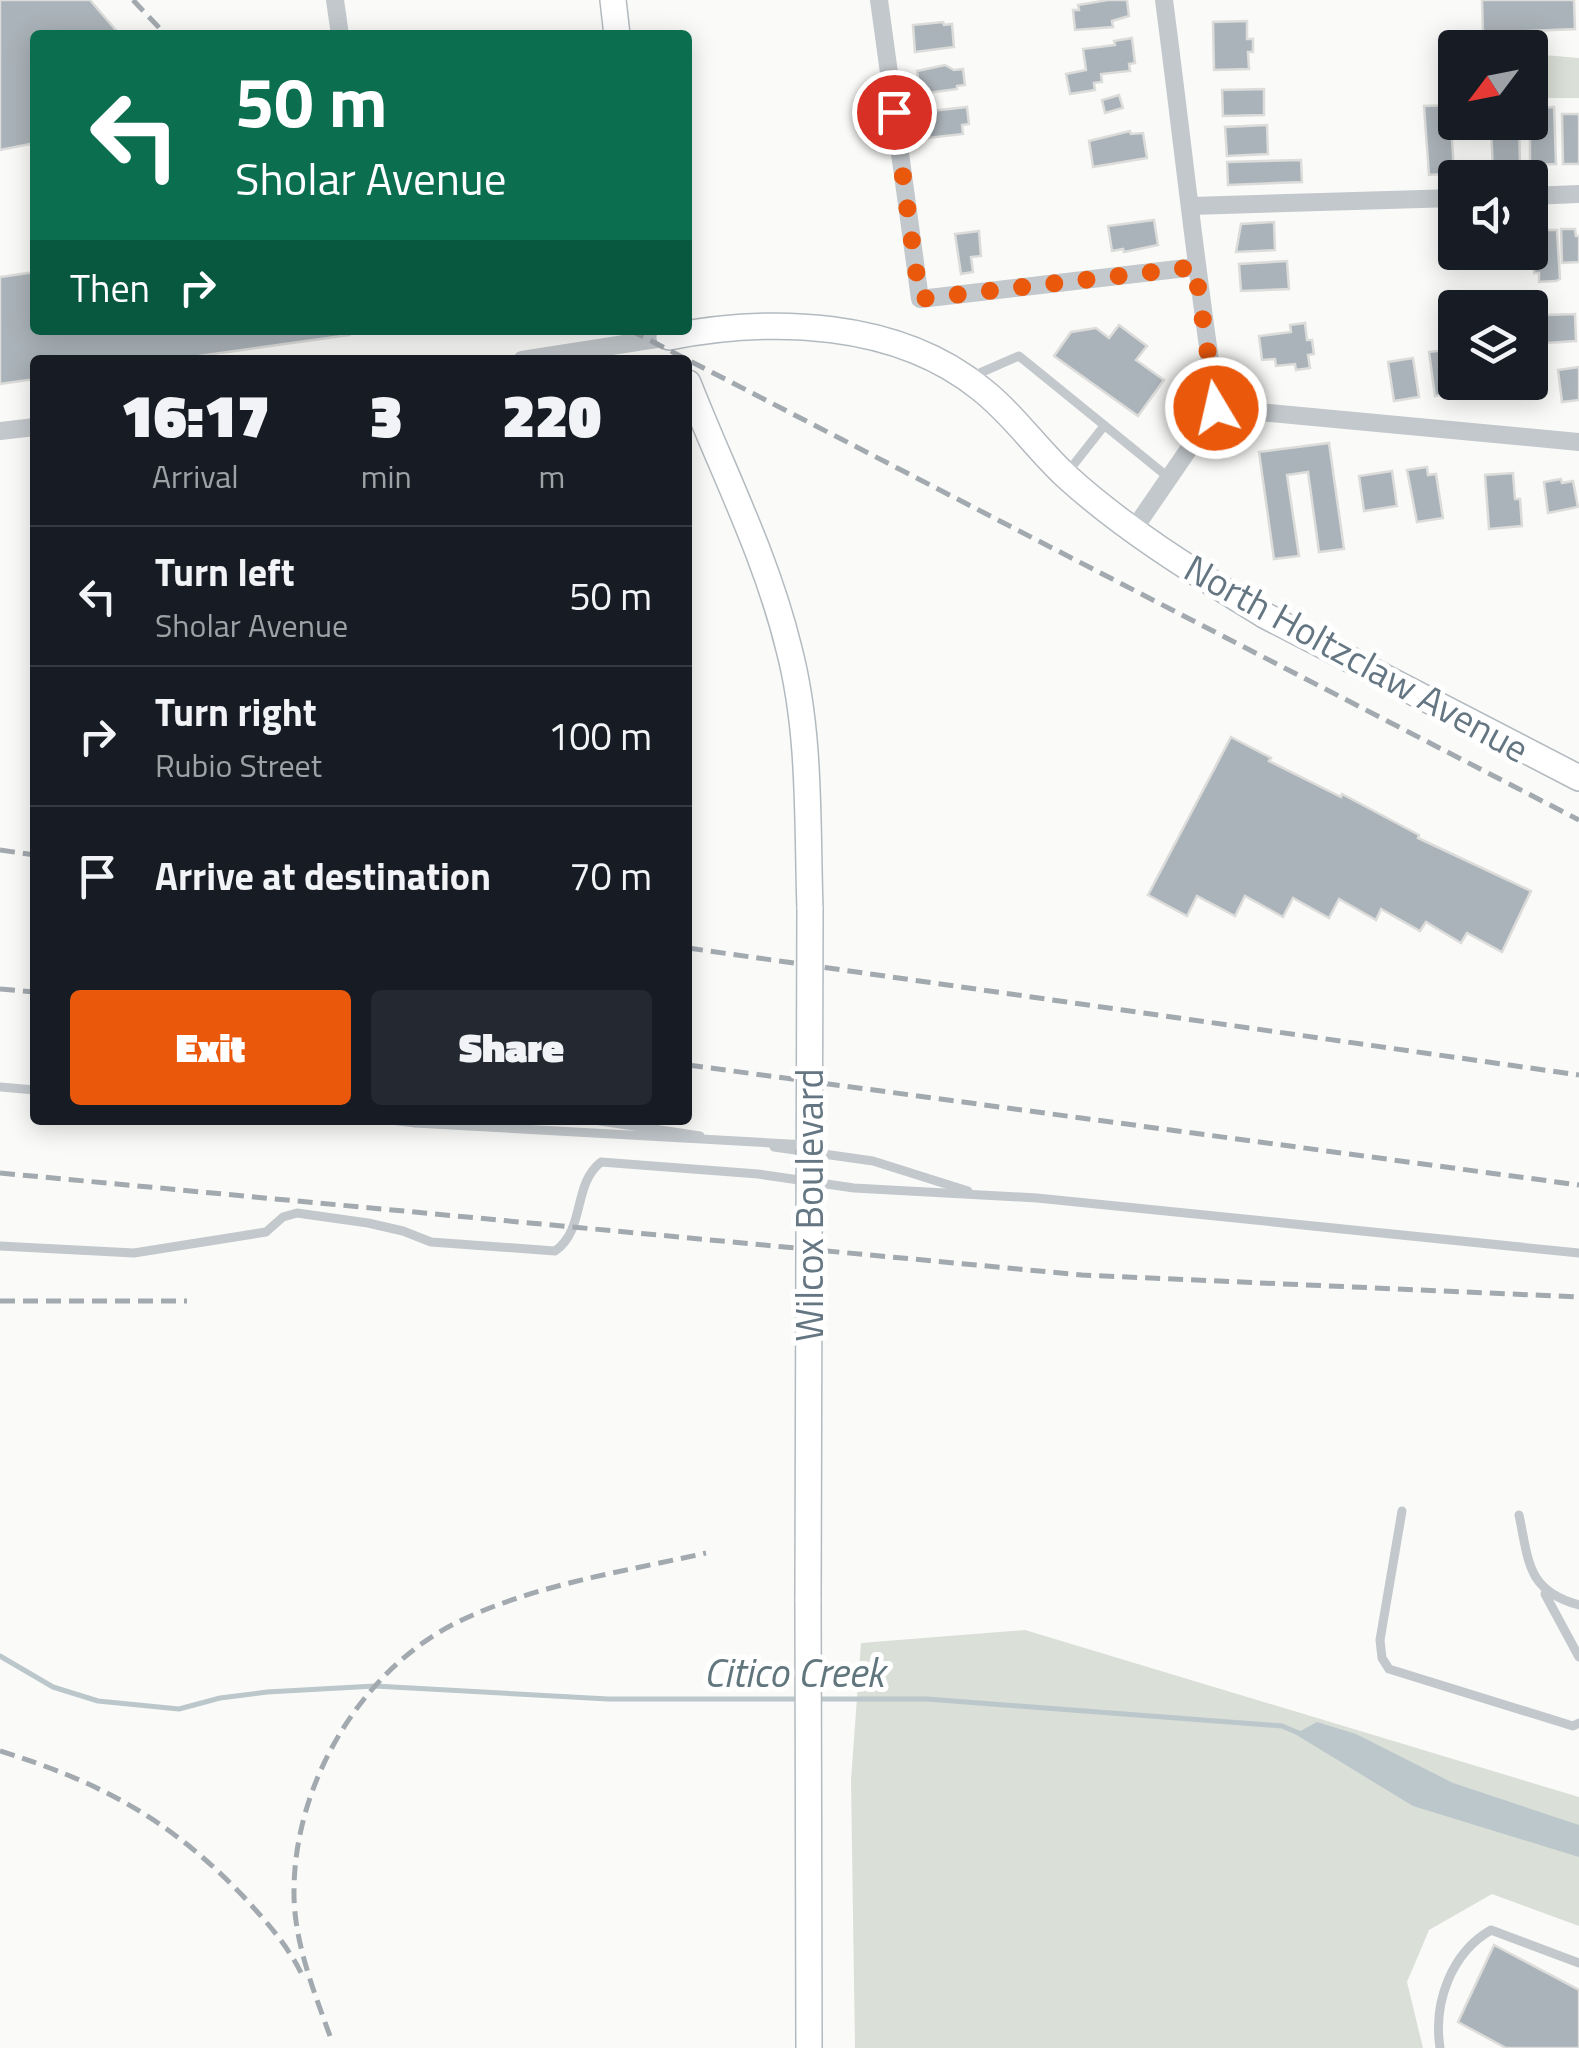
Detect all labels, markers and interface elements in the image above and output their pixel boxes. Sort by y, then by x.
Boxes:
north arrow [1438,30,1548,140]
map controls [1438,30,1548,400]
text: 50 m [235,48,388,154]
icon: left [70,70,200,200]
pin [852,70,937,155]
icon: arrive [867,85,922,140]
text: Sholar Avenue [235,144,507,212]
button: sound [1438,160,1548,270]
text: Then [70,259,150,317]
icon: right [170,260,225,315]
button: layers [1438,290,1548,400]
position arrow [1164,356,1268,460]
text: 16:17 [121,369,270,460]
text: 3 [370,369,403,460]
text: 220 [502,369,601,460]
text: Arrival [152,452,239,500]
text: min [361,452,412,500]
text: m [538,452,565,500]
street label: North Holtzclaw Avenue [1174,539,1540,777]
text: Turn left [155,543,295,601]
text: 50 m [569,567,652,625]
icon: left [70,569,125,624]
text: Sholar Avenue [155,601,348,649]
text: Turn right [155,683,317,741]
text: 100 m [548,707,652,765]
icon: right [70,709,125,764]
text: Rubio Street [155,741,322,789]
text: Arrive at destination [155,847,491,905]
text: 70 m [569,847,652,905]
icon: arrive [70,849,125,904]
button: Exit [70,990,351,1105]
button: Share [371,990,652,1105]
street label: Wilcox Boulevard [780,1068,838,1342]
water label: Citico Creek [704,1642,889,1703]

